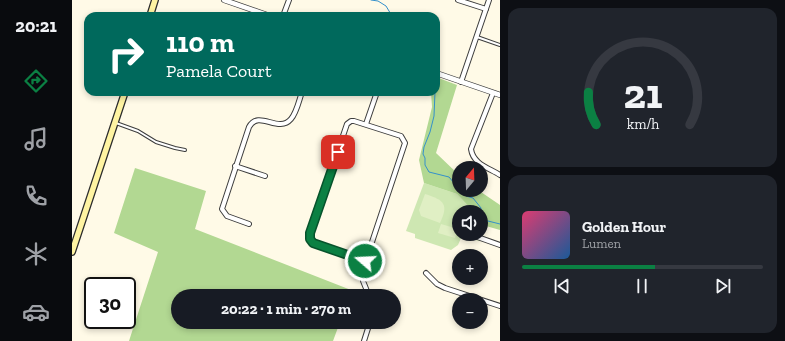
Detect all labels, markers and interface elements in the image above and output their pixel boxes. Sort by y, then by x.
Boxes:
text: 20:21 [15,15,57,37]
text: 110 m [166,26,235,59]
icon: right [100,28,152,80]
text: Pamela Court [166,60,272,82]
icon: directions [22,67,50,95]
text: 21 [623,69,662,119]
text: km/h [626,116,659,133]
icon: music [22,125,50,153]
pin [321,135,355,169]
icon: arrive [327,141,349,163]
north arrow [452,161,488,197]
map controls [452,161,488,329]
icon: phone [22,182,50,210]
button: sound [452,205,488,241]
text: Golden Hour [582,218,666,236]
text: Lumen [582,236,621,251]
icon: climate [22,240,50,268]
position arrow [344,240,386,282]
button: + [452,249,488,285]
icon: previous [551,275,573,297]
icon: pause [631,275,653,297]
icon: next [712,275,734,297]
speed limit sign: 30 [84,277,136,329]
button: − [452,293,488,329]
icon: car [22,298,50,326]
text: 20:22 · 1 min · 270 m [221,300,351,318]

